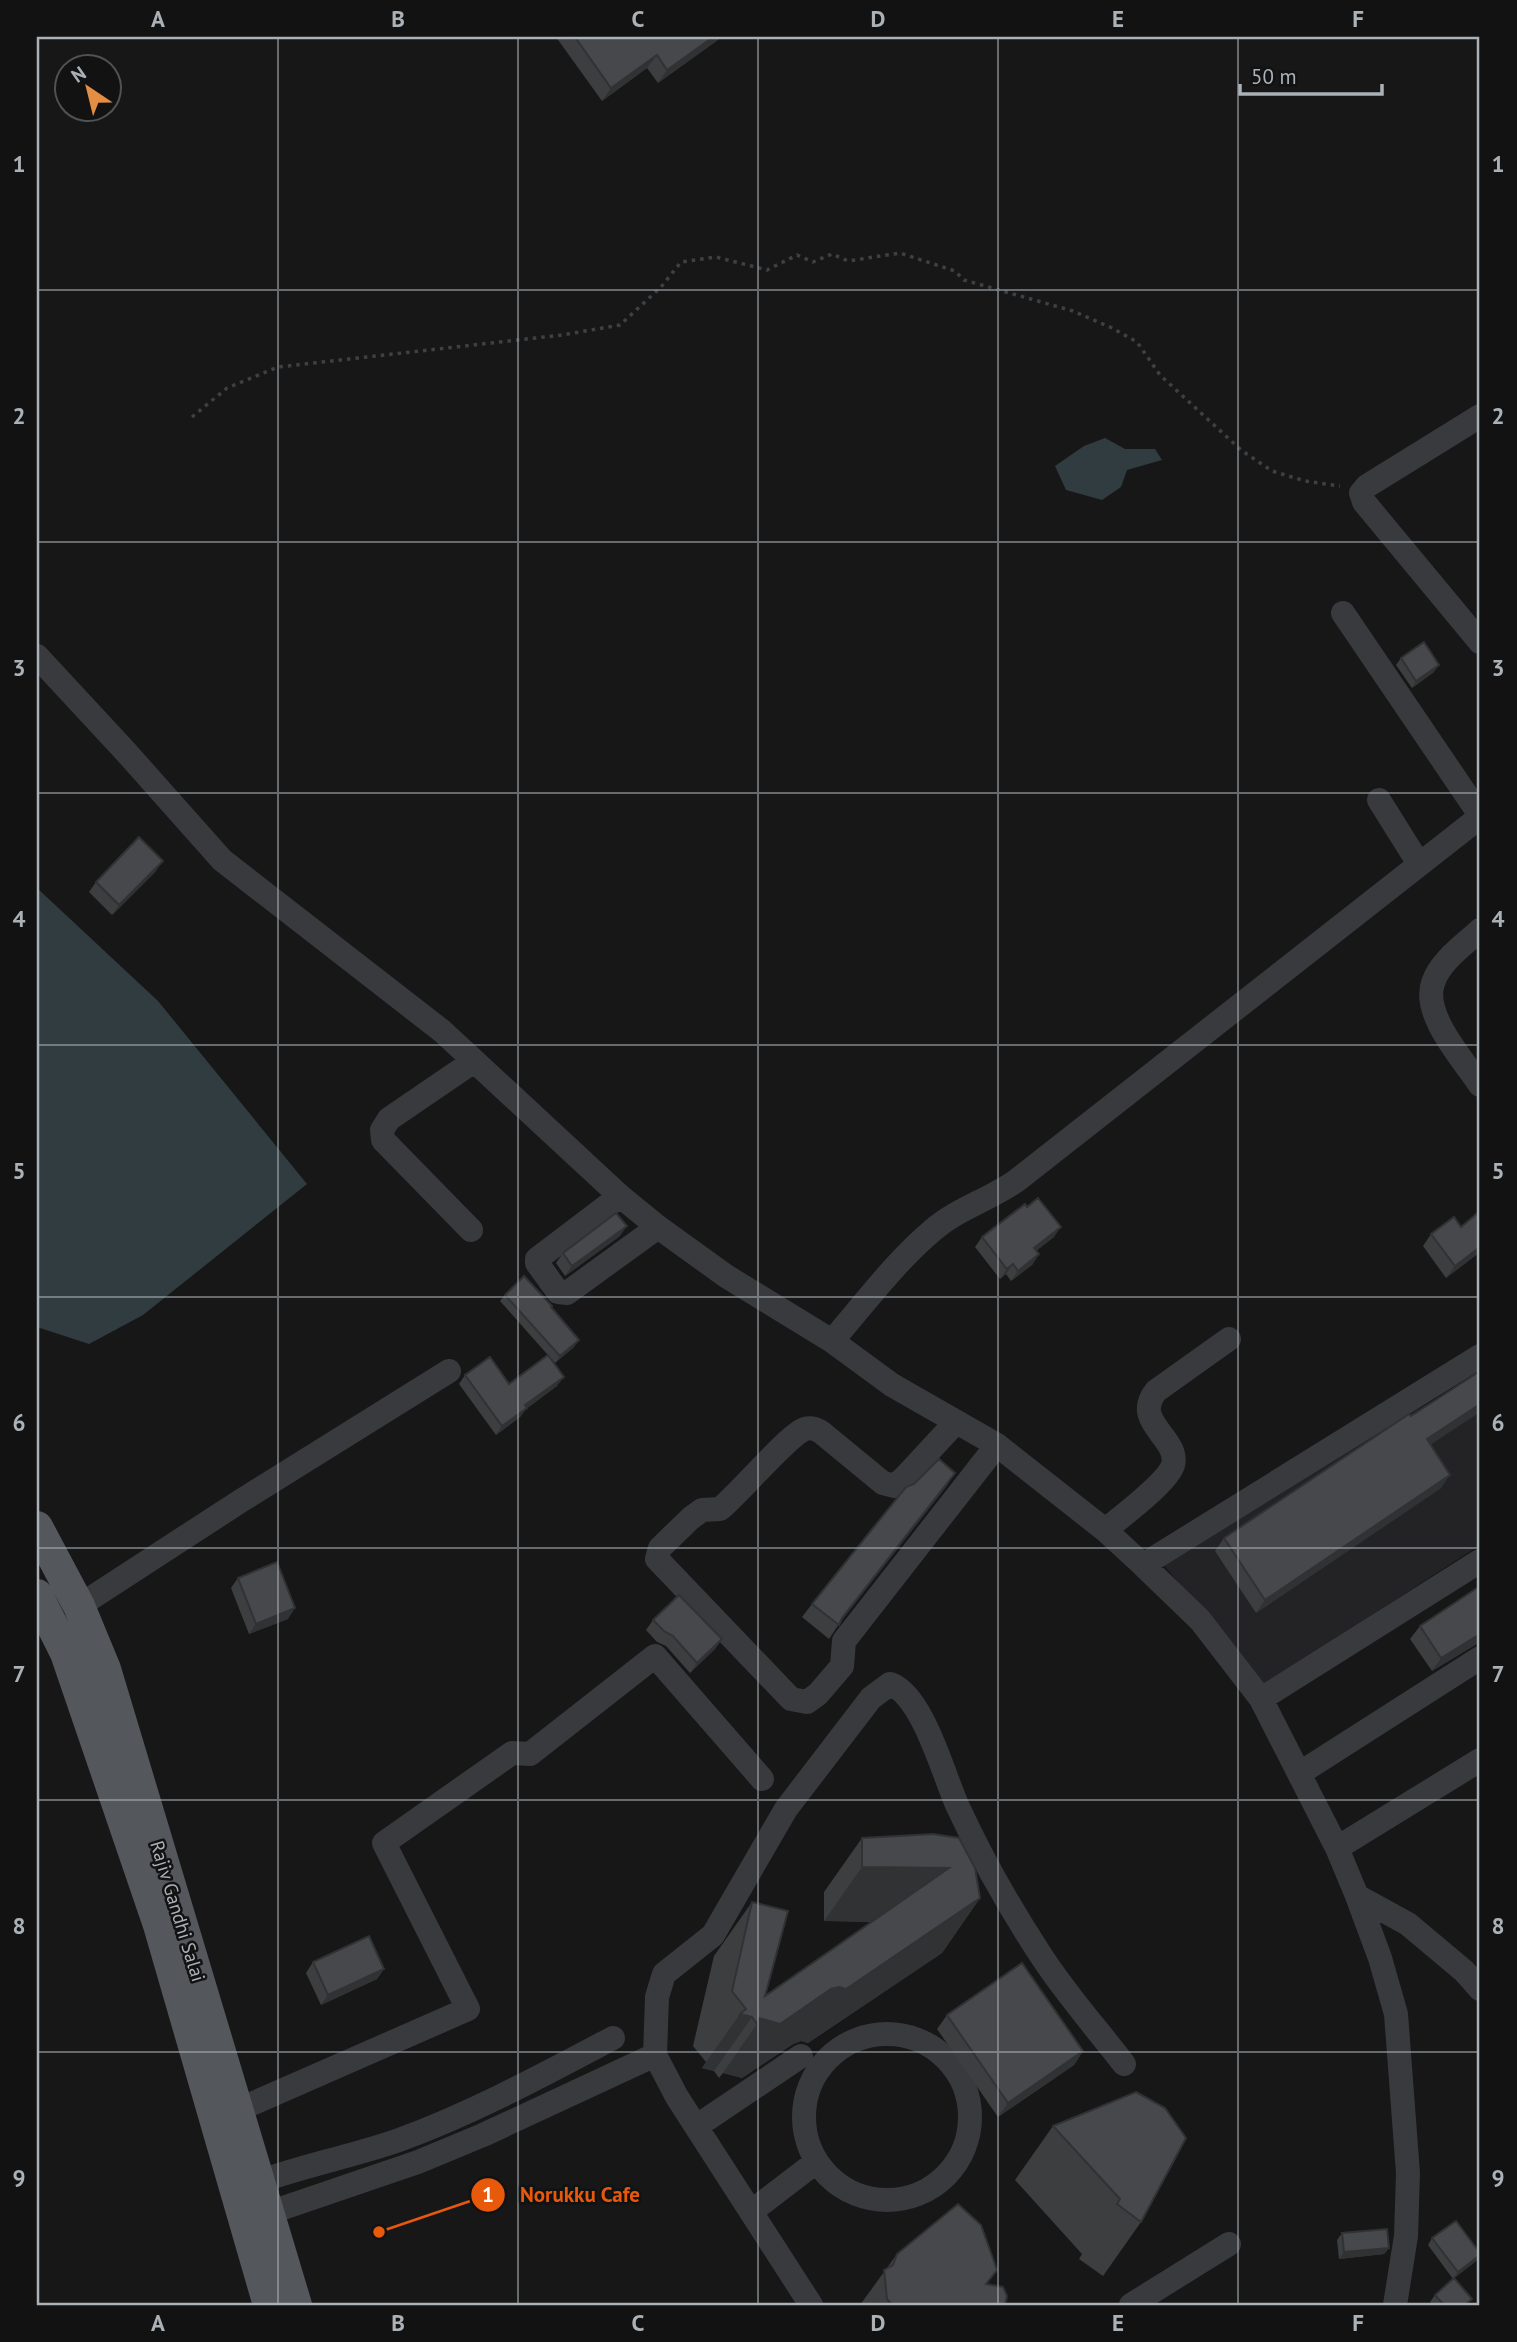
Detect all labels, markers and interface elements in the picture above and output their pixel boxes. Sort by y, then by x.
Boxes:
text: A [151,4,165,33]
text: B [391,4,405,33]
text: C [632,4,645,33]
text: D [871,4,885,33]
text: E [1112,4,1124,33]
text: F [1352,4,1364,33]
north arrow [52,52,122,122]
scale bar [1240,52,1382,96]
text: N [66,61,90,87]
text: 50 m [1251,63,1297,90]
text: 1 [12,149,26,178]
text: 1 [1491,149,1505,178]
text: 2 [12,401,26,430]
text: 2 [1491,401,1505,430]
text: 3 [12,653,26,682]
text: 3 [1491,653,1505,682]
text: 4 [12,904,26,933]
text: 4 [1491,904,1505,933]
text: 5 [12,1156,26,1185]
text: 5 [1491,1156,1505,1185]
text: 6 [12,1408,26,1437]
text: 6 [1491,1408,1505,1437]
text: 7 [12,1659,26,1688]
text: 7 [1491,1659,1505,1688]
street label: Rajiv Gandhi Salai [145,1838,211,1984]
text: 8 [12,1911,26,1940]
text: 8 [1491,1911,1505,1940]
text: 9 [12,2163,26,2192]
text: 9 [1491,2163,1505,2192]
callout: Norukku Cafe [471,2174,654,2216]
text: 1 [482,2181,494,2208]
text: Norukku Cafe [520,2181,640,2208]
text: A [151,2308,165,2337]
text: B [391,2308,405,2337]
text: C [632,2308,645,2337]
text: D [871,2308,885,2337]
text: E [1112,2308,1124,2337]
text: F [1352,2308,1364,2337]

